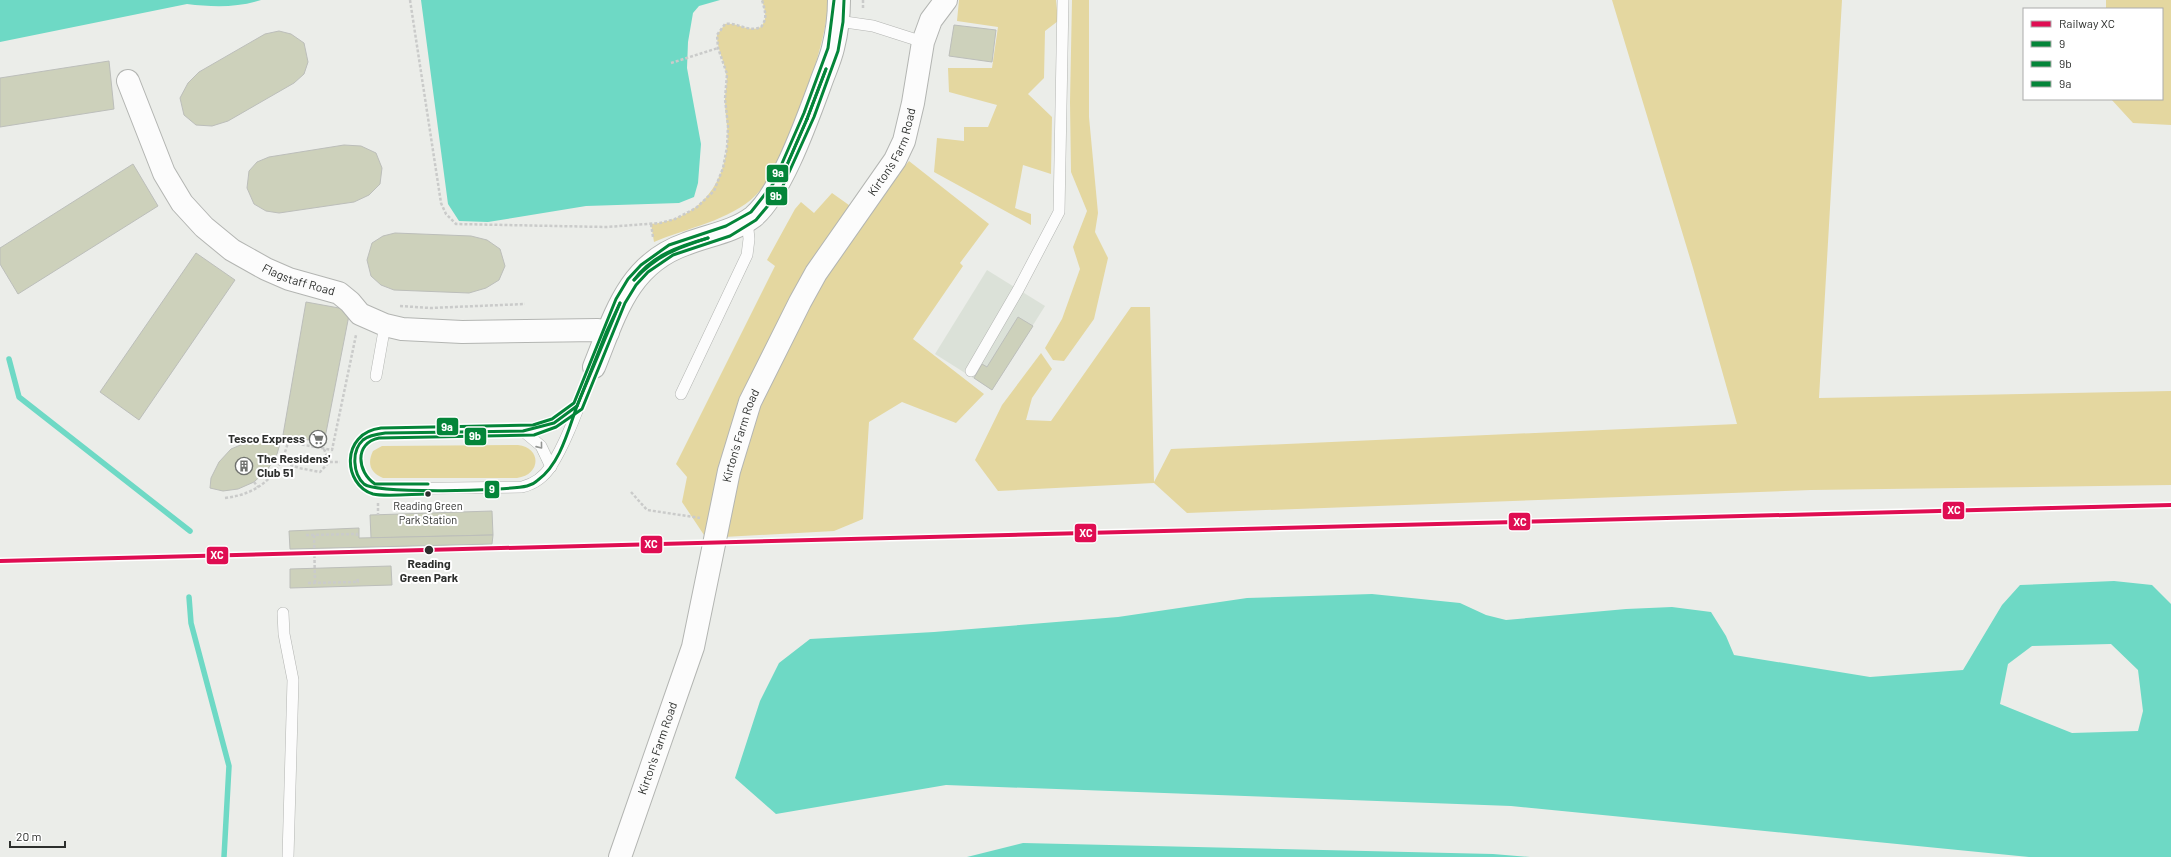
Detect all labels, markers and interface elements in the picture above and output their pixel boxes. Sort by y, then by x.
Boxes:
legend [2023,8,2163,100]
text: Railway XC [2059,16,2115,30]
text: 9 [2059,36,2065,50]
text: 9b [2059,56,2072,70]
text: 9a [2059,76,2071,90]
street label: Kirton's Farm Road [864,106,918,198]
line badge: 9a [766,164,789,183]
text: 9a [772,166,784,179]
line badge: 9b [765,186,788,206]
text: 9b [770,189,782,202]
street label: Flagstaff Road [260,260,337,298]
street label: Kirton's Farm Road [719,386,761,484]
line badge: 9a [436,417,459,436]
text: 9a [441,420,453,433]
line badge: 9b [464,427,487,446]
supermarket icon: Tesco Express [308,429,328,449]
text: 9b [469,429,481,442]
place label: Tesco Express [228,431,305,445]
one-way arrow [536,442,543,449]
place label: The Residens' Club 51 [257,451,330,479]
building icon: The Residens' Club 51 [234,456,254,476]
line badge: 9 [484,480,500,499]
text: 9 [489,482,495,495]
marker: Reading Green Park Station [423,489,433,499]
place label: Reading Green Park Station [393,499,463,526]
line badge: XC [1942,501,1965,520]
text: XC [1947,503,1961,516]
line badge: XC [1508,512,1531,531]
text: XC [1513,515,1527,528]
line badge: XC [1074,523,1097,543]
text: XC [1079,526,1093,539]
line badge: XC [640,535,663,554]
text: XC [644,537,658,550]
marker: Reading Green Park [423,544,435,556]
line badge: XC [206,546,229,565]
text: XC [210,548,224,561]
place label: Reading Green Park [400,556,459,584]
street label: Kirton's Farm Road [634,700,679,796]
scale bar [10,823,65,849]
text: 20 m [16,829,42,843]

